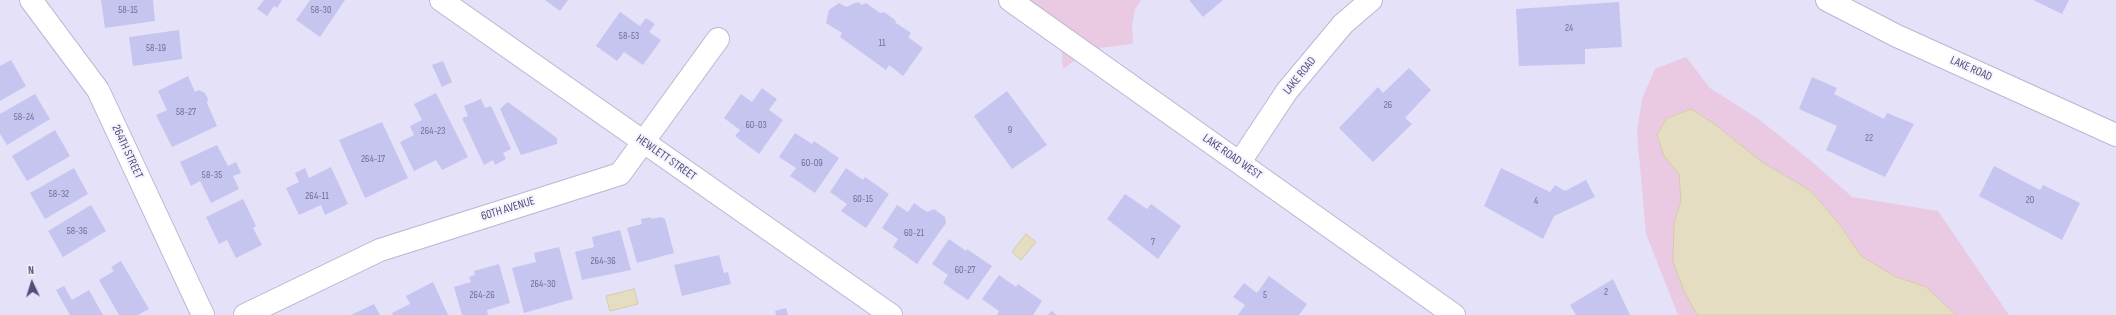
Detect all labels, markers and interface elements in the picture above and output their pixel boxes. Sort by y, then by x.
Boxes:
house number: 58-15 [118,4,138,16]
house number: 58-30 [311,4,331,16]
house number: 24 [1565,22,1573,34]
house number: 58-53 [619,30,639,42]
house number: 11 [879,37,885,49]
house number: 58-19 [146,42,166,54]
street label: LAKE ROAD [1948,53,1994,85]
street label: LAKE ROAD [1280,54,1320,98]
house number: 26 [1384,99,1392,111]
house number: 58-27 [176,106,196,118]
house number: 58-24 [14,111,34,123]
house number: 60-03 [745,119,767,131]
street label: 264TH STREET [108,123,146,181]
house number: 9 [1008,124,1012,136]
house number: 264-23 [421,125,445,137]
street label: LAKE ROAD WEST [1200,131,1264,183]
street label: HEWLETT STREET [633,132,699,184]
house number: 22 [1865,132,1873,144]
house number: 264-17 [361,153,385,165]
house number: 60-09 [801,157,823,169]
house number: 58-35 [202,169,222,181]
house number: 58-32 [49,188,69,200]
house number: 264-11 [305,190,329,202]
house number: 60-15 [853,193,873,205]
street label: 60TH AVENUE [479,194,537,224]
house number: 20 [2026,194,2034,206]
house number: 4 [1534,195,1538,207]
house number: 58-36 [67,225,87,237]
house number: 60-21 [904,227,924,239]
house number: 7 [1151,236,1155,248]
house number: 264-36 [590,255,616,267]
north arrow [12,263,52,303]
text: N [28,264,35,277]
house number: 60-27 [955,264,975,276]
house number: 264-30 [530,278,556,290]
house number: 2 [1604,286,1608,298]
house number: 264-26 [469,289,495,301]
house number: 5 [1263,289,1267,301]

